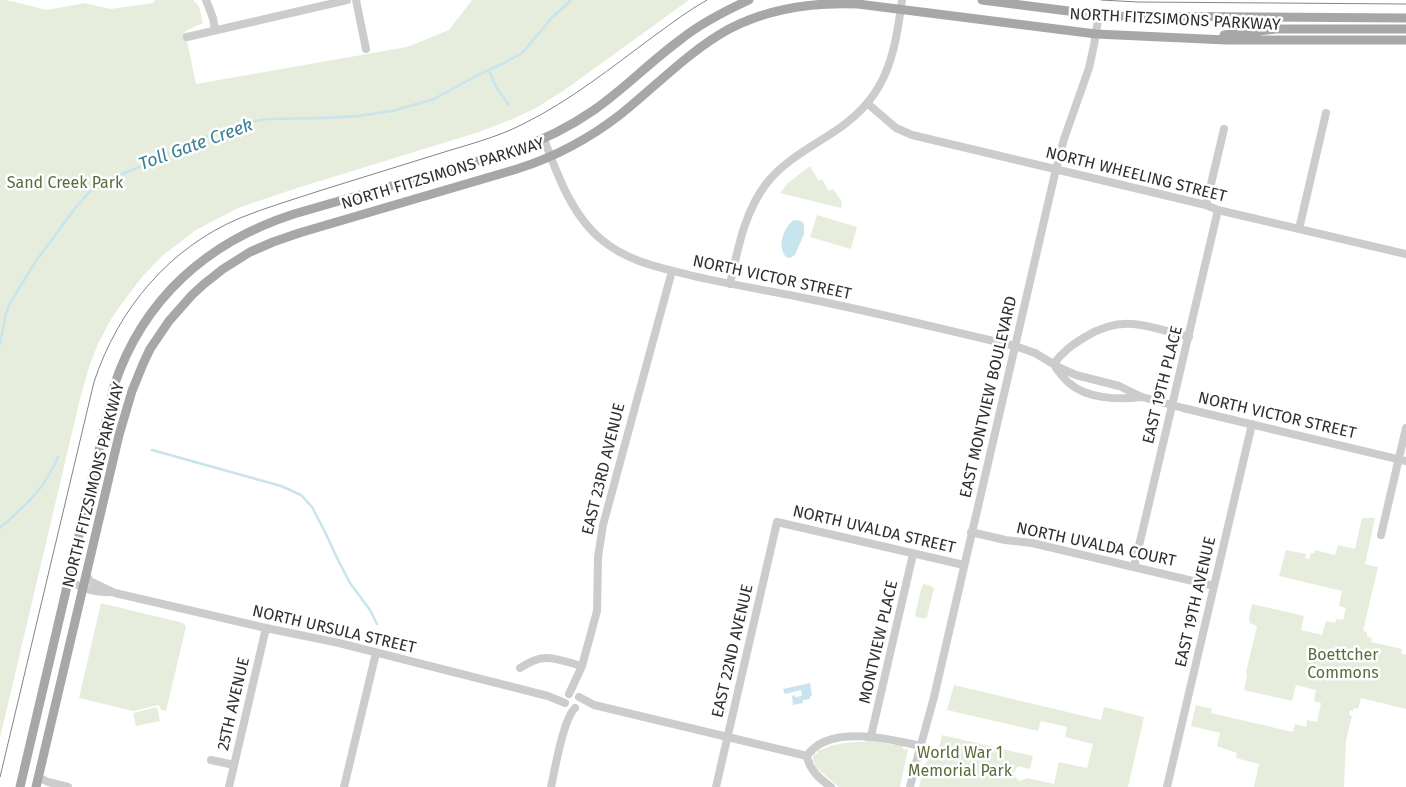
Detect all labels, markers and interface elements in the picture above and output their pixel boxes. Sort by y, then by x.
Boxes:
street label: NORTH FITZSIMONS PARKWAY [1069,5,1281,35]
water label: Toll Gate Creek [136,114,256,176]
street label: NORTH FITZSIMONS PARKWAY [339,134,547,214]
street label: NORTH WHEELING STREET [1044,143,1228,207]
park label: Sand Creek Park [7,174,123,194]
street label: NORTH VICTOR STREET [691,252,853,304]
street label: EAST MONTVIEW BOULEVARD [956,294,1022,500]
street label: EAST 19TH PLACE [1139,324,1187,446]
street label: NORTH FITZSIMONS PARKWAY [59,380,129,590]
street label: NORTH VICTOR STREET [1196,388,1358,444]
street label: EAST 23RD AVENUE [578,401,630,537]
street label: NORTH UVALDA STREET [791,502,957,558]
street label: NORTH UVALDA COURT [1014,519,1178,571]
street label: EAST 19TH AVENUE [1172,535,1220,669]
street label: MONTVIEW PLACE [855,578,903,706]
street label: EAST 22ND AVENUE [708,582,758,720]
street label: NORTH URSULA STREET [250,602,418,658]
park label: Boettcher Commons [1307,646,1379,684]
street label: 25TH AVENUE [214,655,254,753]
park label: World War 1 Memorial Park [908,744,1012,782]

